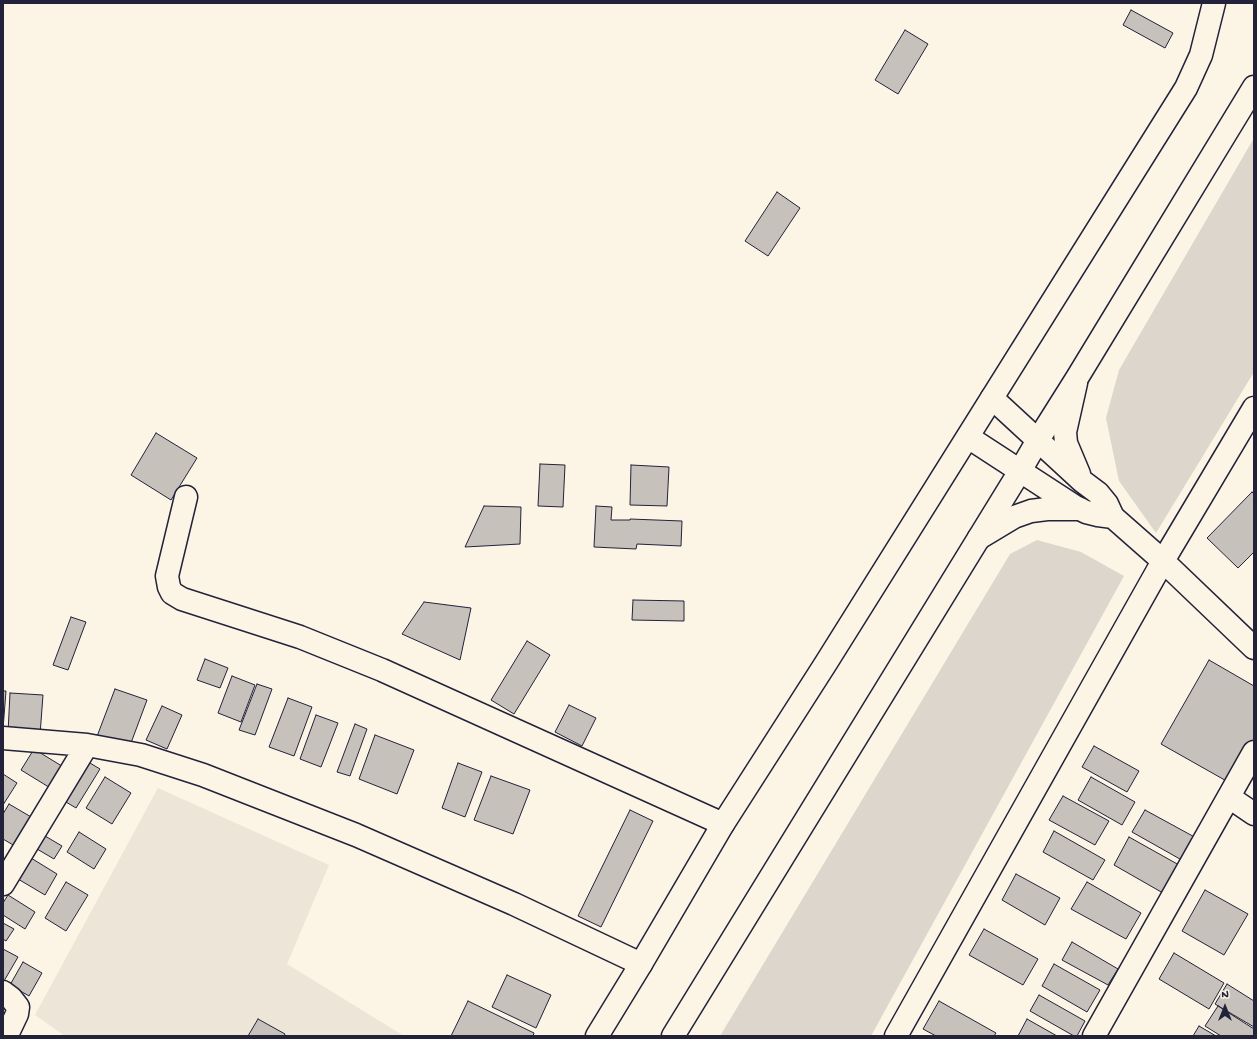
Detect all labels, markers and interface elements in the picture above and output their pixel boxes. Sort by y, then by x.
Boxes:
north arrow [1205,987,1245,1027]
text: N [1221,989,1229,1001]

